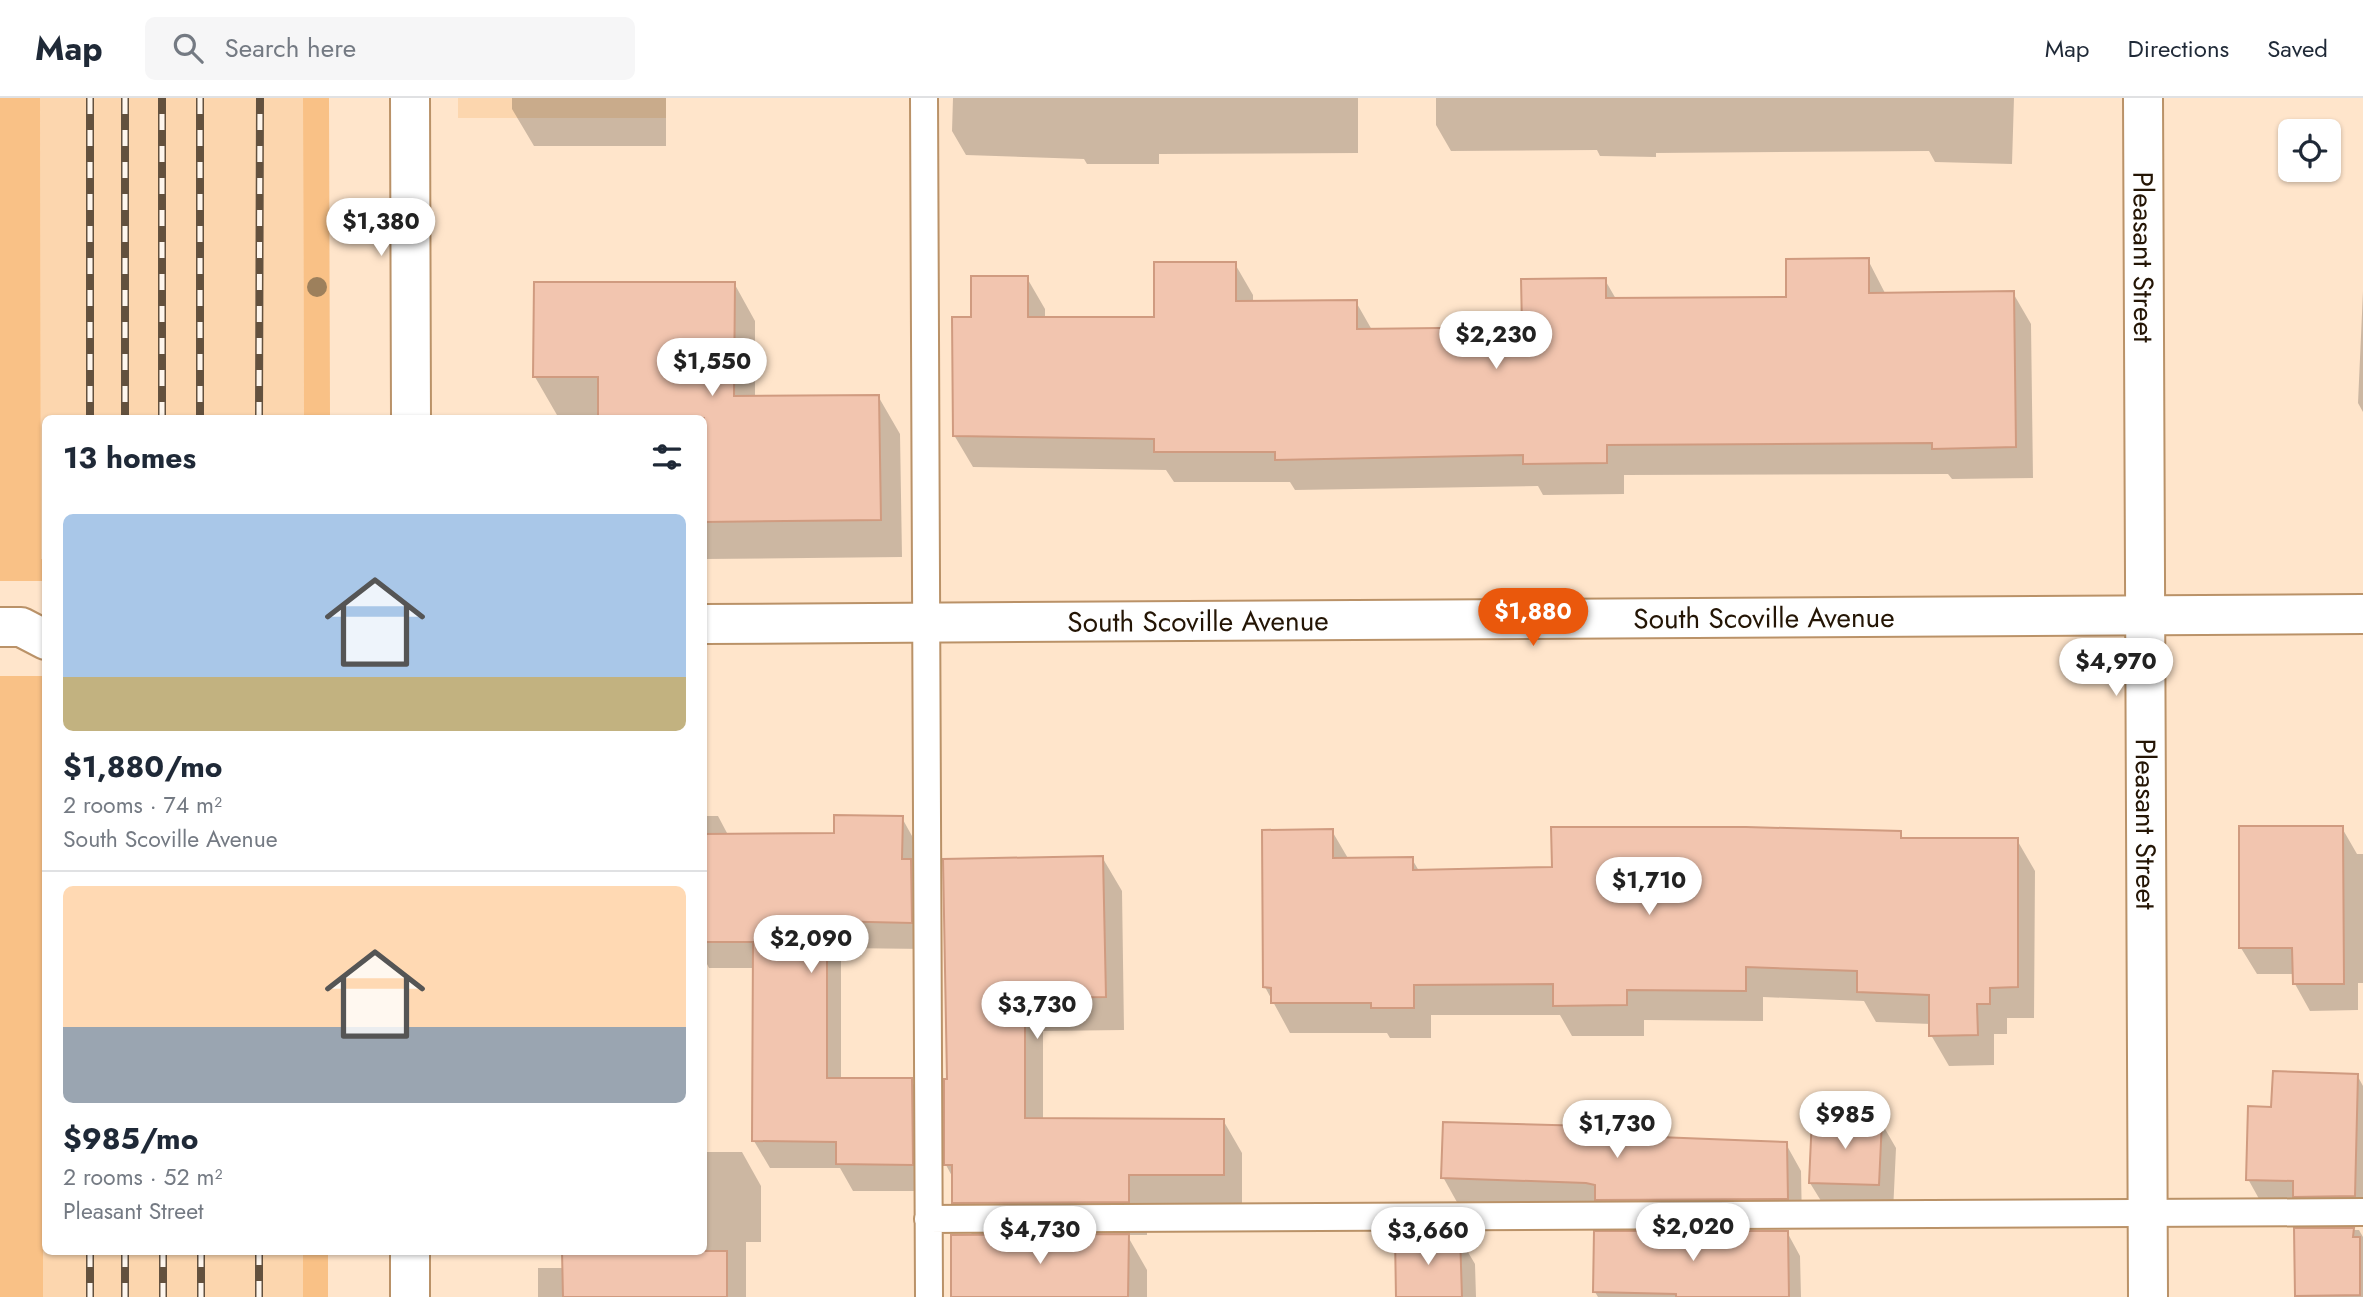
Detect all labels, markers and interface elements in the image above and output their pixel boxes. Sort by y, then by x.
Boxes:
search box [145,17,635,80]
text: Map [35,25,103,72]
icon: search [169,29,207,67]
text: Search here [225,29,356,67]
text: Map [2045,31,2090,66]
text: Directions [2128,31,2229,66]
text: Saved [2267,31,2328,66]
map controls [2278,119,2341,182]
button: locate [2278,119,2341,182]
street label: Pleasant Street [2122,171,2164,343]
pin: $1,380 [324,198,438,258]
text: $1,380 [342,204,420,238]
pin: $2,230 [1439,312,1553,371]
text: $2,230 [1455,317,1537,351]
pin: $1,550 [655,338,769,398]
text: $1,550 [673,344,751,378]
text: 13 homes [63,436,196,479]
icon: filters [648,438,686,476]
icon: home [312,559,438,685]
pin: $1,880 [1476,588,1590,648]
text: $1,880 [1494,594,1572,628]
street label: South Scoville Avenue [1633,597,1895,639]
street label: South Scoville Avenue [1067,600,1329,643]
pin: $4,970 [2059,638,2173,698]
text: $4,970 [2075,644,2157,678]
street label: Pleasant Street [2125,738,2166,910]
text: $1,880/mo [63,745,223,788]
text: 2 rooms · 74 m² [63,788,222,822]
text: South Scoville Avenue [63,822,278,856]
pin: $1,710 [1592,858,1706,917]
text: $1,710 [1612,863,1686,897]
pin: $2,090 [754,916,868,975]
text: $2,090 [770,921,852,955]
icon: home [312,931,438,1057]
pin: $3,730 [980,982,1094,1041]
text: $3,730 [997,987,1077,1021]
pin: $985 [1804,1091,1886,1151]
text: $985 [1816,1097,1874,1131]
pin: $1,730 [1560,1100,1674,1160]
text: $1,730 [1579,1106,1655,1140]
text: $985/mo [63,1117,198,1160]
text: 2 rooms · 52 m² [63,1160,222,1194]
text: Pleasant Street [63,1194,204,1228]
pin: $2,020 [1636,1204,1750,1263]
pin: $4,730 [983,1206,1097,1266]
pin: $3,660 [1371,1208,1485,1267]
text: $2,020 [1652,1209,1734,1243]
text: $4,730 [999,1212,1081,1246]
text: $3,660 [1387,1213,1469,1247]

